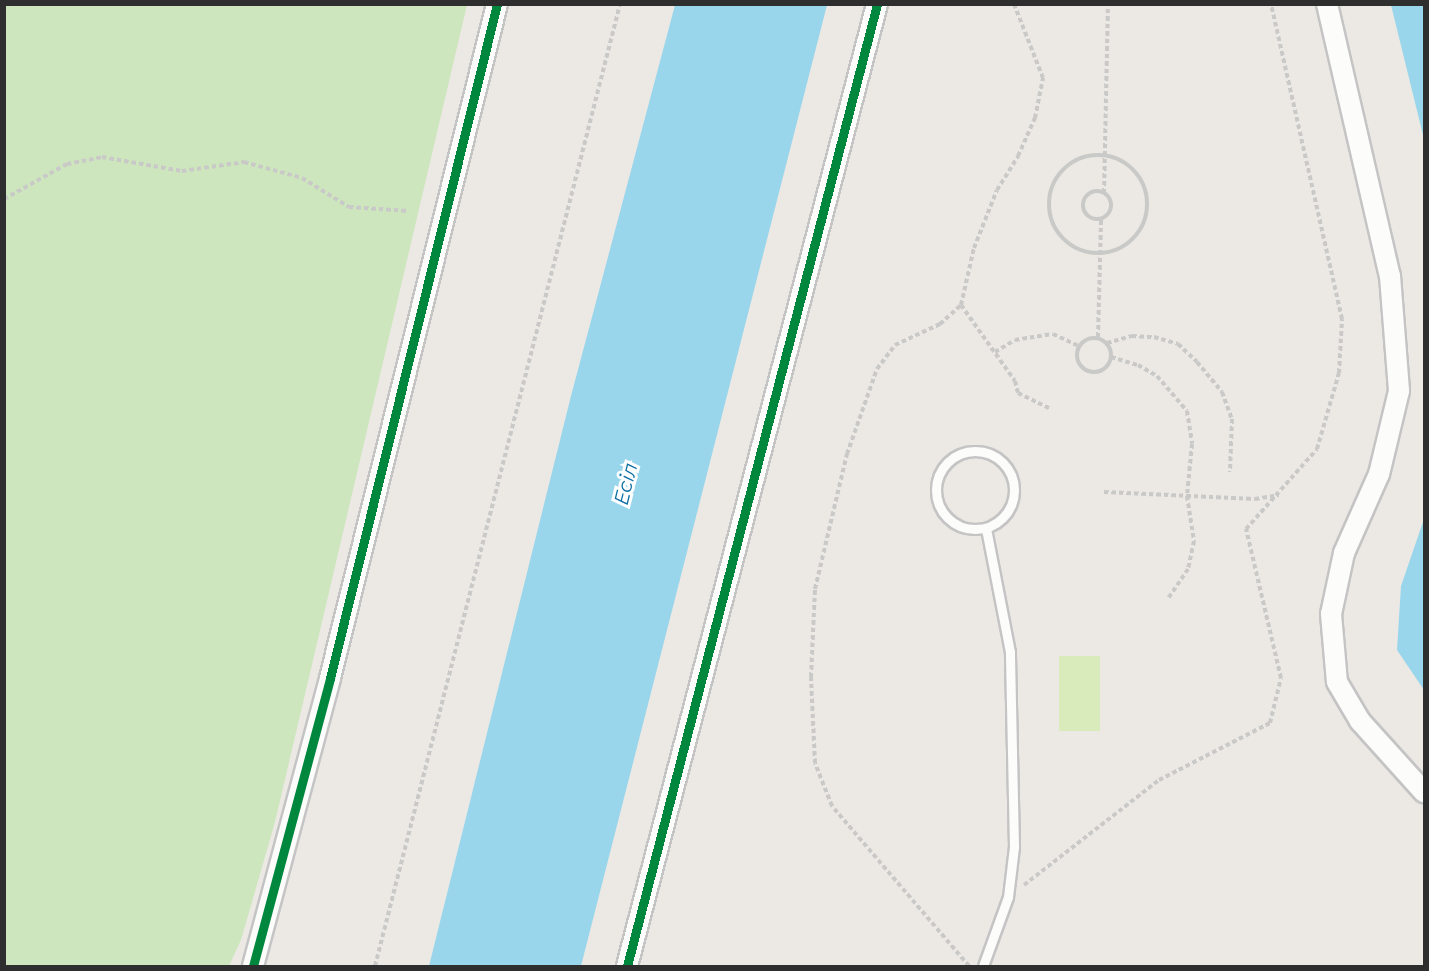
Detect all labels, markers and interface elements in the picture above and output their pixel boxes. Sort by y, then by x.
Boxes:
water label: Есіл [609,460,643,508]

